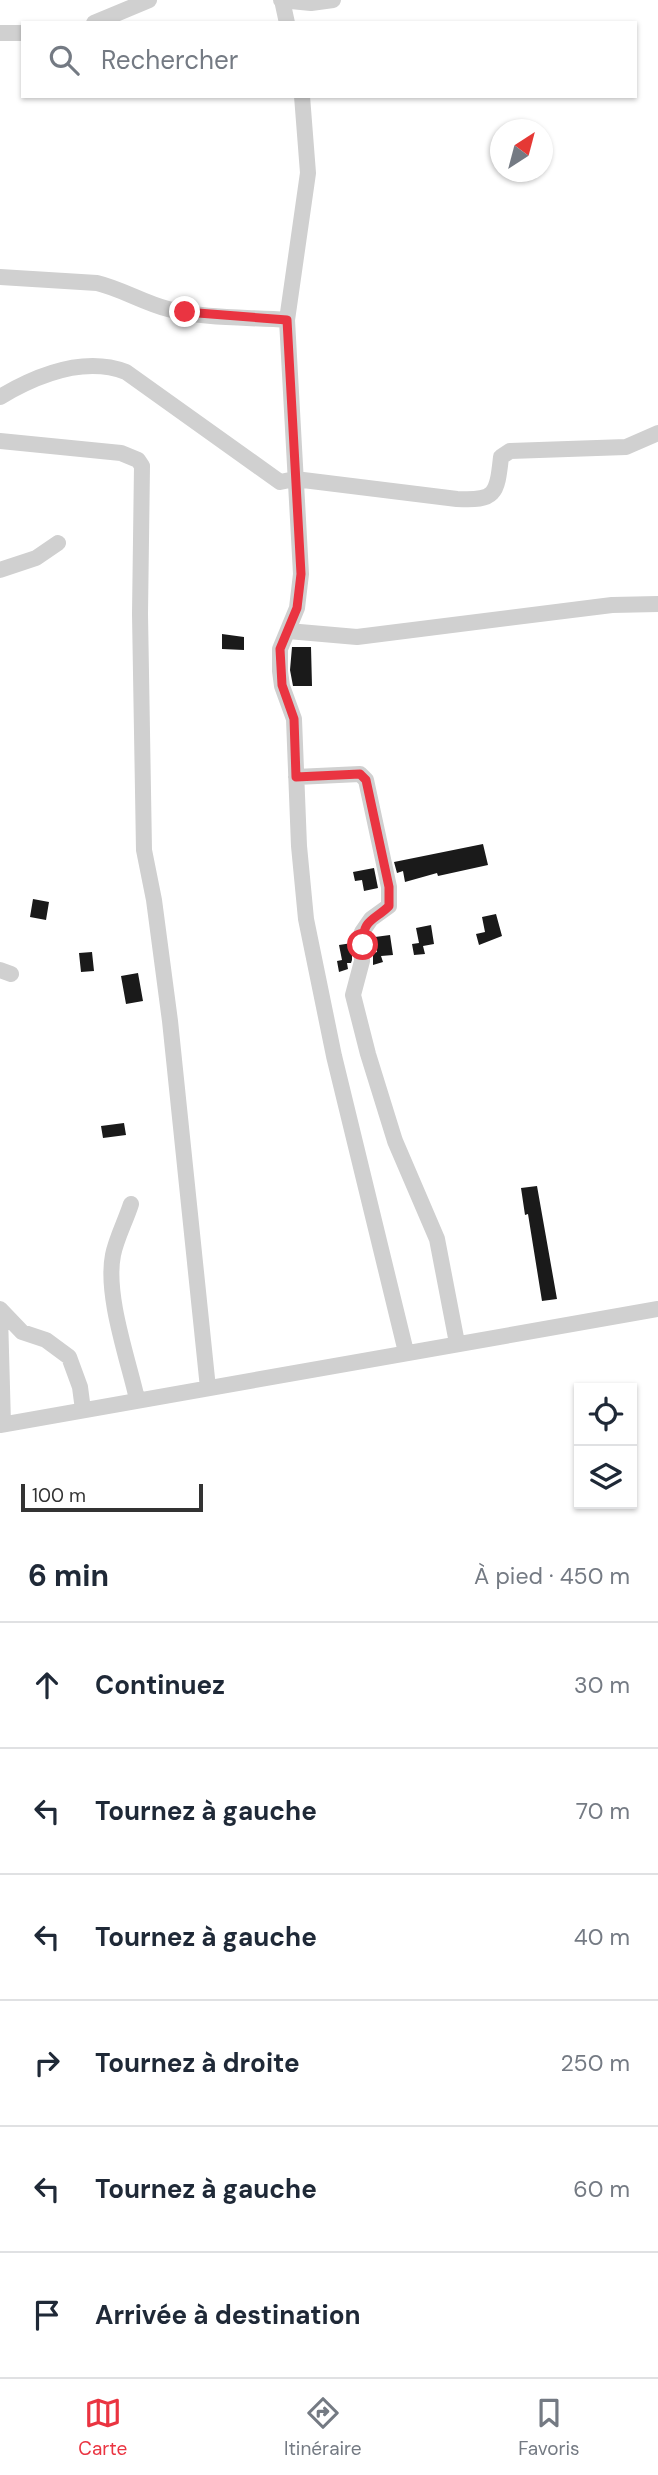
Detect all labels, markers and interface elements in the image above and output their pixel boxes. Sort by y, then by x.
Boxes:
search box [21,21,637,98]
icon: search [45,41,83,79]
text: Rechercher [101,43,238,77]
north arrow [490,119,553,182]
route end [169,296,200,327]
route start [347,929,378,960]
map controls [574,1383,637,1509]
button: locate [574,1383,637,1446]
button: layers [574,1446,637,1509]
scale bar [21,1481,203,1513]
text: 100 m [32,1483,86,1508]
text: 6 min [28,1556,109,1595]
text: À pied · 450 m [474,1561,630,1591]
icon: ahead [28,1666,66,1704]
text: Continuez [95,1668,225,1702]
text: 30 m [574,1670,630,1700]
icon: left [28,1792,66,1830]
text: Tournez à gauche [95,1794,317,1828]
text: 70 m [576,1796,630,1826]
icon: left [28,1918,66,1956]
text: Tournez à gauche [95,1920,317,1954]
text: 40 m [574,1922,630,1952]
icon: right [28,2044,66,2082]
text: Tournez à droite [95,2046,300,2080]
text: 250 m [560,2048,630,2078]
icon: left [28,2170,66,2208]
text: Tournez à gauche [95,2172,317,2206]
text: 60 m [573,2174,630,2204]
icon: arrive [28,2296,66,2334]
text: Arrivée à destination [95,2298,361,2332]
tab: Carte [78,2394,127,2461]
tab: Itinéraire [284,2394,362,2461]
tab: Favoris [518,2394,580,2461]

